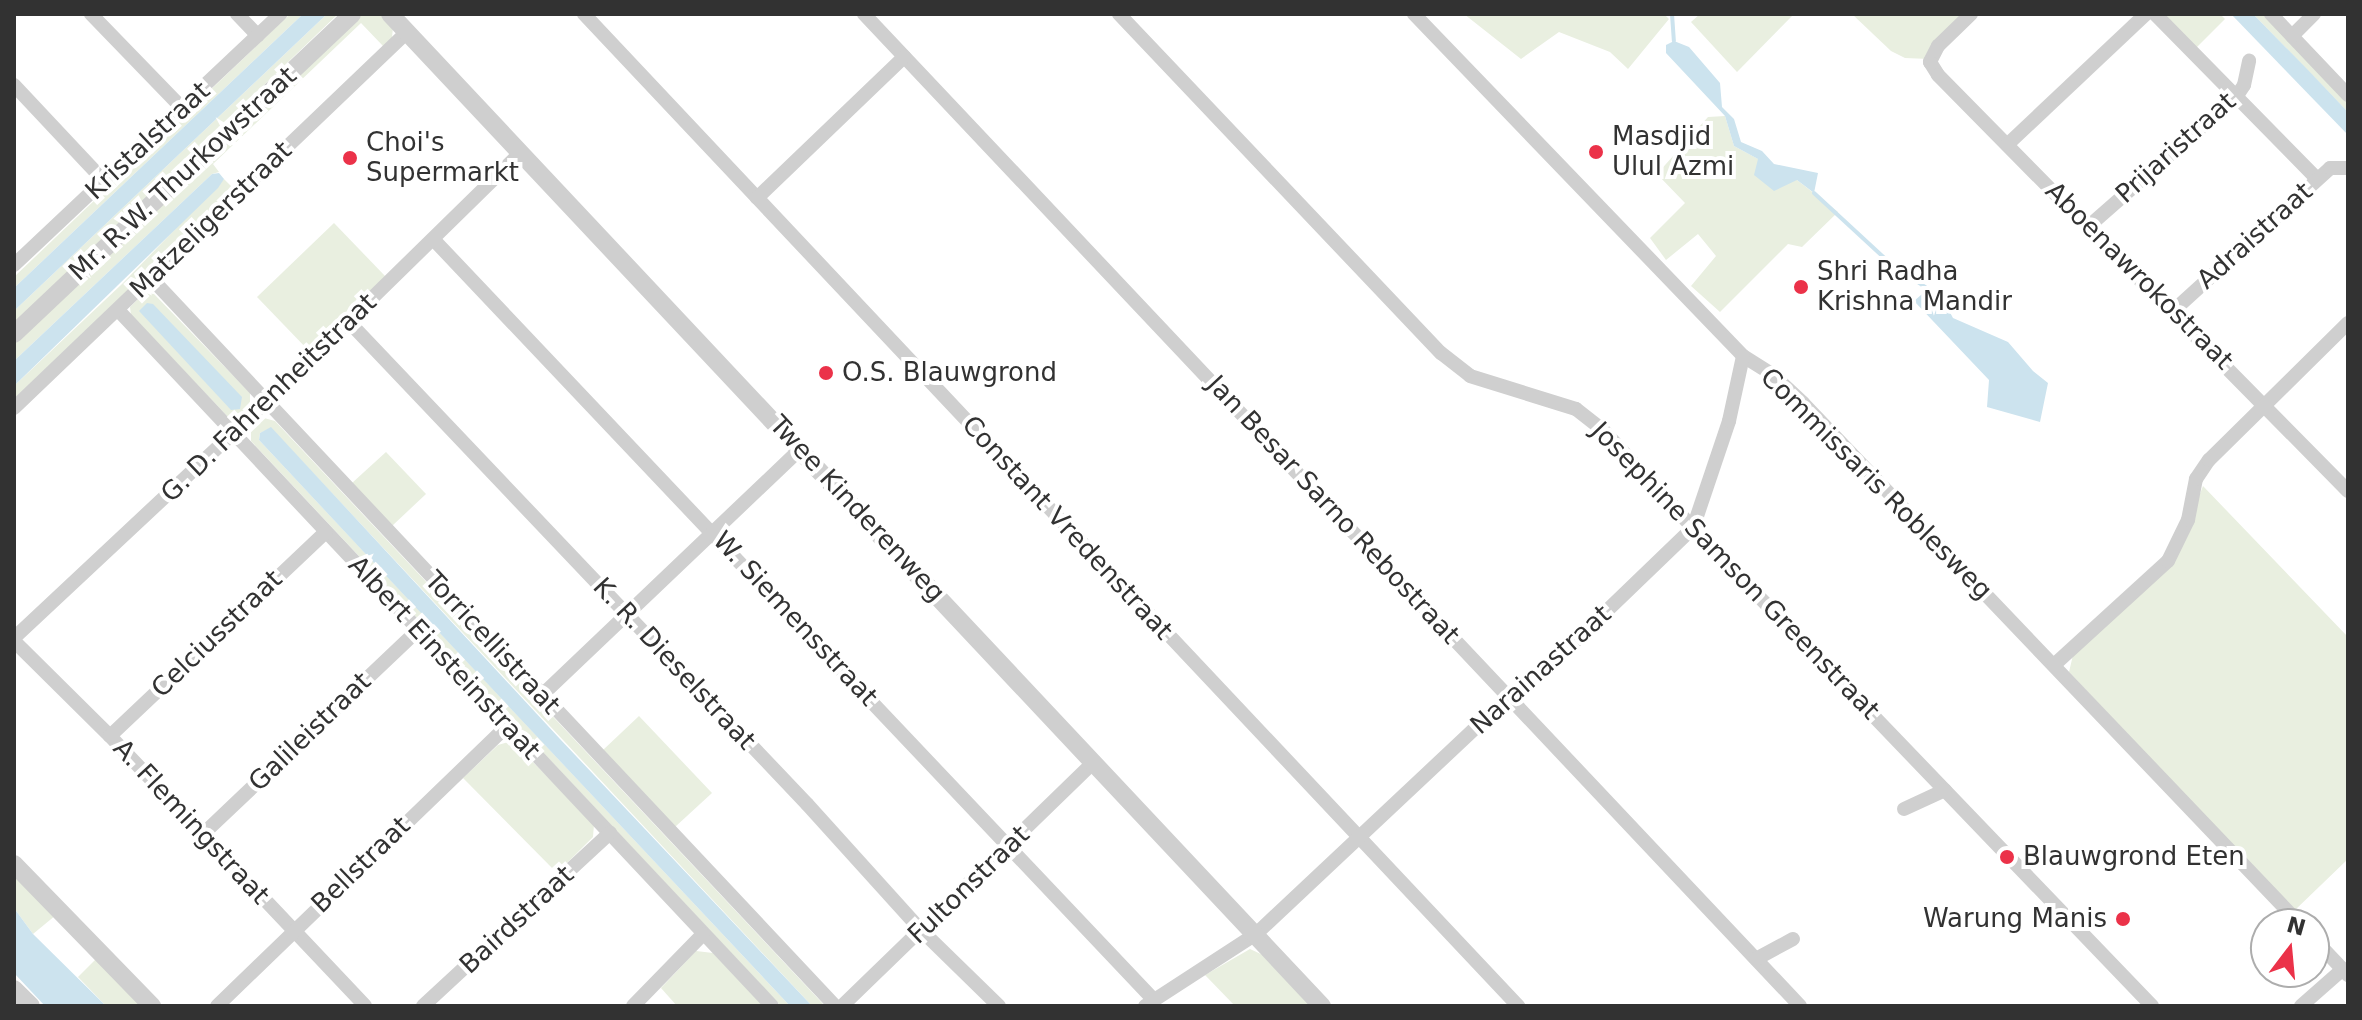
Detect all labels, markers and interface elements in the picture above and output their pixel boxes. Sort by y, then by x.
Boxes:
street label: Mr. R.W. Thurkowstraat [63,61,303,287]
street label: Kristalstraat [79,76,217,206]
street label: Prijaristraat [2110,86,2242,210]
place label: Masdjid Ulul Azmi [1612,121,1734,182]
place label: Choi's Supermarkt [366,127,519,188]
street label: Matzeligerstraat [124,135,298,305]
marker: Masdjid Ulul Azmi [1587,143,1605,161]
marker: Choi's Supermarkt [341,149,359,167]
street label: Aboenawrokostraat [2039,176,2239,376]
street label: Adraistraat [2191,176,2319,296]
place label: Shri Radha Krishna Mandir [1817,256,2012,318]
marker: Shri Radha Krishna Mandir [1792,278,1810,296]
street label: G. D. Fahrenheitstraat [155,287,383,509]
place label: O.S. Blauwgrond [842,357,1057,389]
street label: Commissaris Roblesweg [1754,362,1998,606]
marker: O.S. Blauwgrond [817,364,835,382]
street label: Jan Besar Sarno Rebostraat [1200,369,1466,651]
street label: Twee Kinderenweg [763,410,951,608]
street label: Constant Vredenstraat [955,410,1179,646]
street label: Josephine Samson Greenstraat [1584,416,1886,726]
street label: W. Siemensstraat [706,525,884,713]
street label: Albert Einsteinstraat [342,550,546,766]
street label: Celciusstraat [145,564,289,704]
street label: Torricellistraat [418,565,566,721]
street label: K. R. Dieselstraat [586,572,762,756]
street label: Narainastraat [1464,599,1618,741]
street label: Galileistraat [243,666,377,798]
street label: A. Flemingstraat [107,733,275,911]
street label: Bellstraat [305,810,417,920]
street label: Fultonstraat [902,819,1036,951]
place label: Blauwgrond Eten [2023,841,2245,873]
marker: Blauwgrond Eten [1998,848,2016,866]
street label: Bairdstraat [454,859,580,981]
place label: Warung Manis [1923,903,2107,935]
north arrow [2250,908,2330,988]
marker: Warung Manis [2114,910,2132,928]
text: N [2284,912,2308,941]

